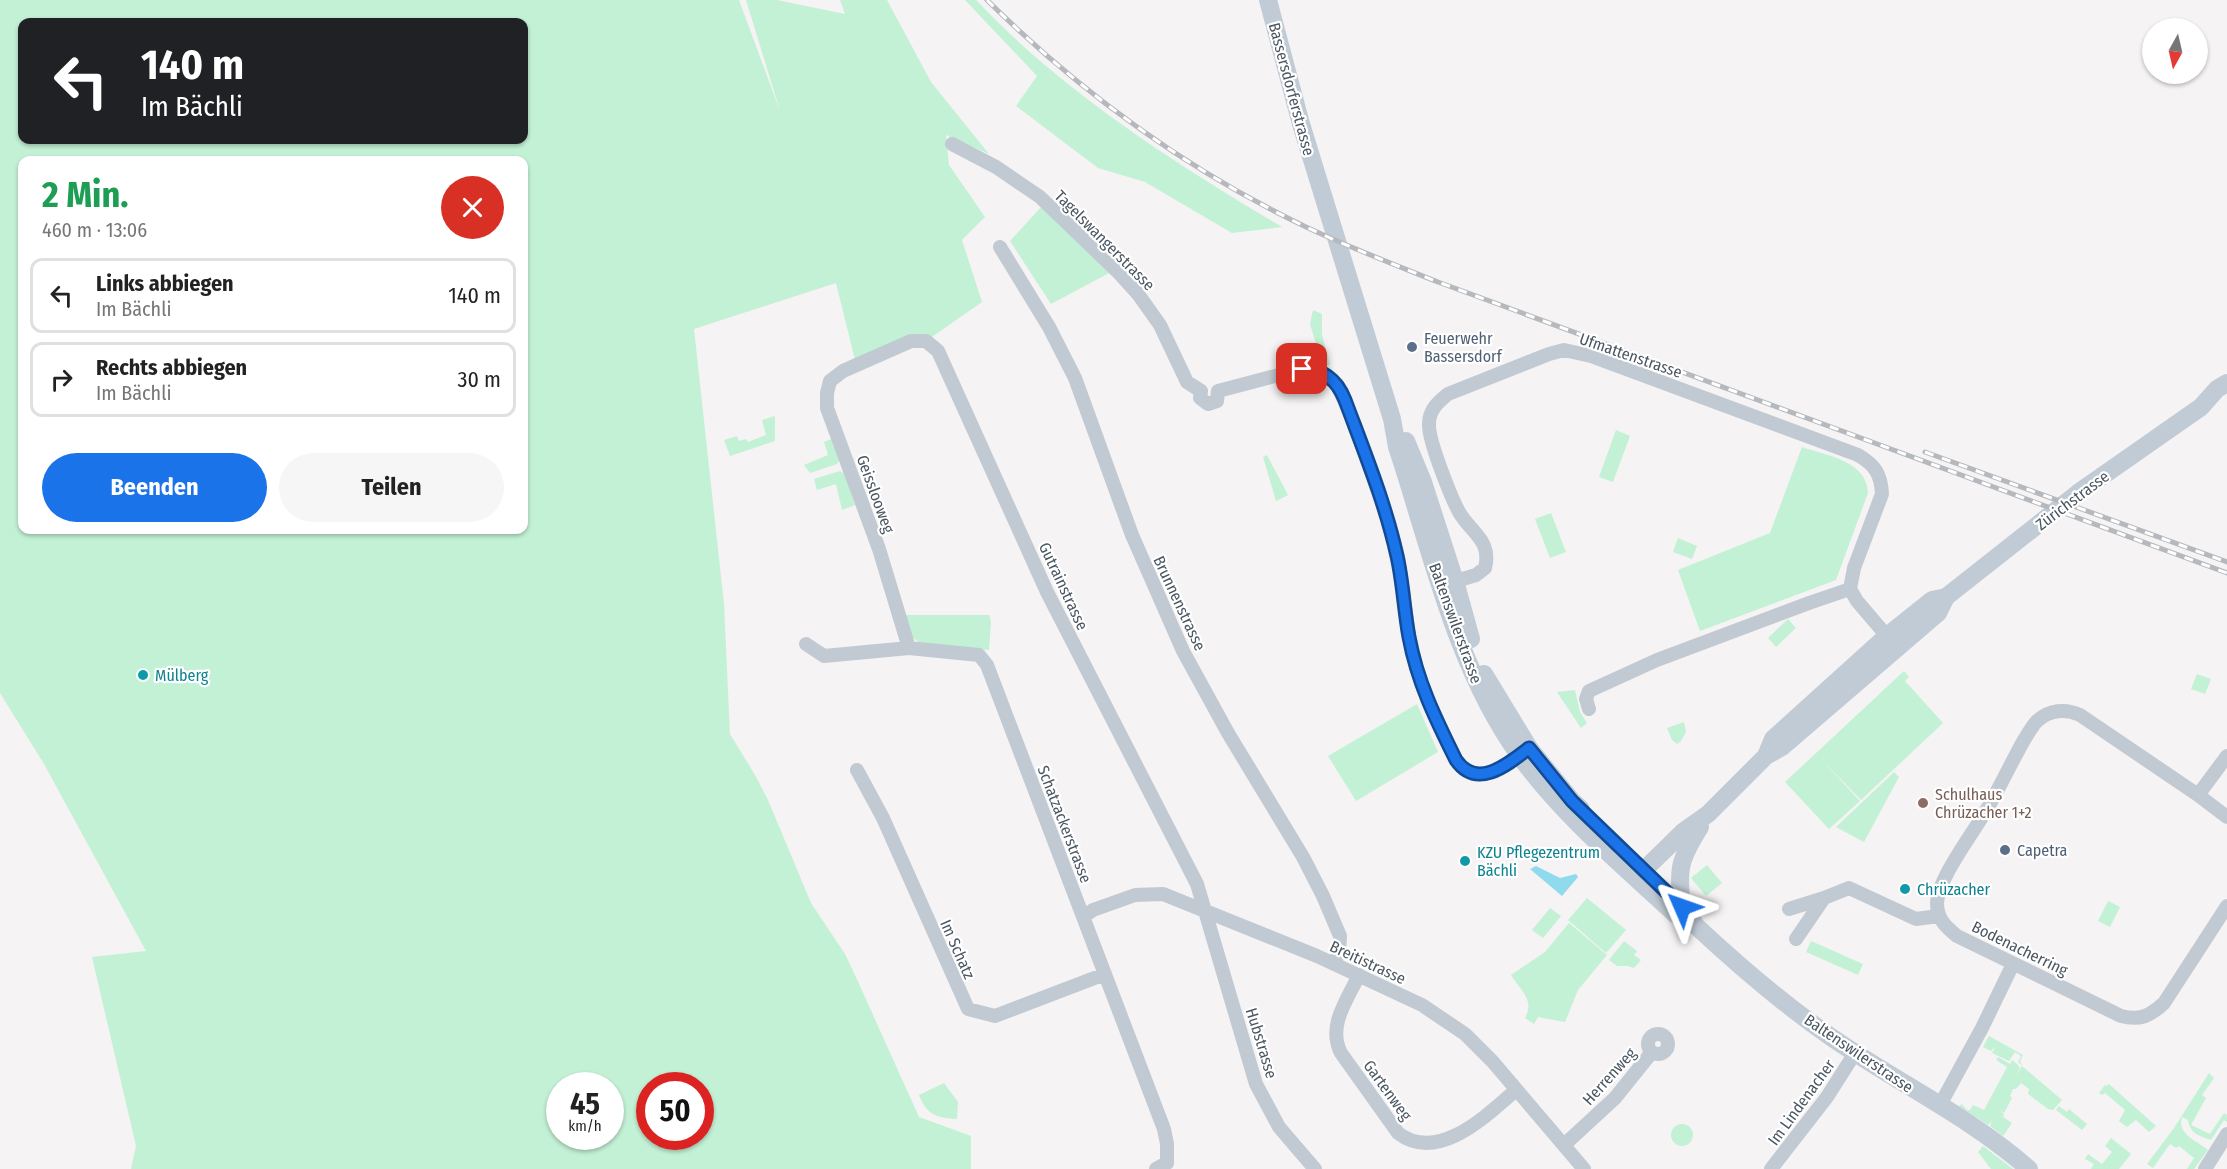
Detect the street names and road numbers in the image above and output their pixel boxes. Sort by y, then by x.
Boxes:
street label: Bassersdorferstrasse [1265,21,1318,158]
street label: Tagelswangerstrasse [1051,186,1159,294]
street label: Ufmattenstrasse [1577,329,1685,382]
street label: Geisslooweg [853,453,899,536]
street label: Zürichstrasse [2032,467,2113,534]
street label: Gutrainstrasse [1035,539,1092,633]
street label: Brunnenstrasse [1149,553,1210,654]
street label: Baltenswilerstrasse [1425,560,1486,686]
street label: Schatzackerstrasse [1033,763,1096,886]
street label: Im Schatz [936,917,979,982]
street label: Bodenacherring [1969,917,2071,980]
street label: Breitistrasse [1327,937,1409,988]
street label: Hubstrasse [1242,1006,1281,1081]
street label: Baltenswilerstrasse [1801,1010,1917,1097]
street label: Herrenweg [1579,1043,1640,1109]
street label: Im Lindenacher [1764,1055,1839,1149]
street label: Gartenweg [1359,1056,1416,1125]

